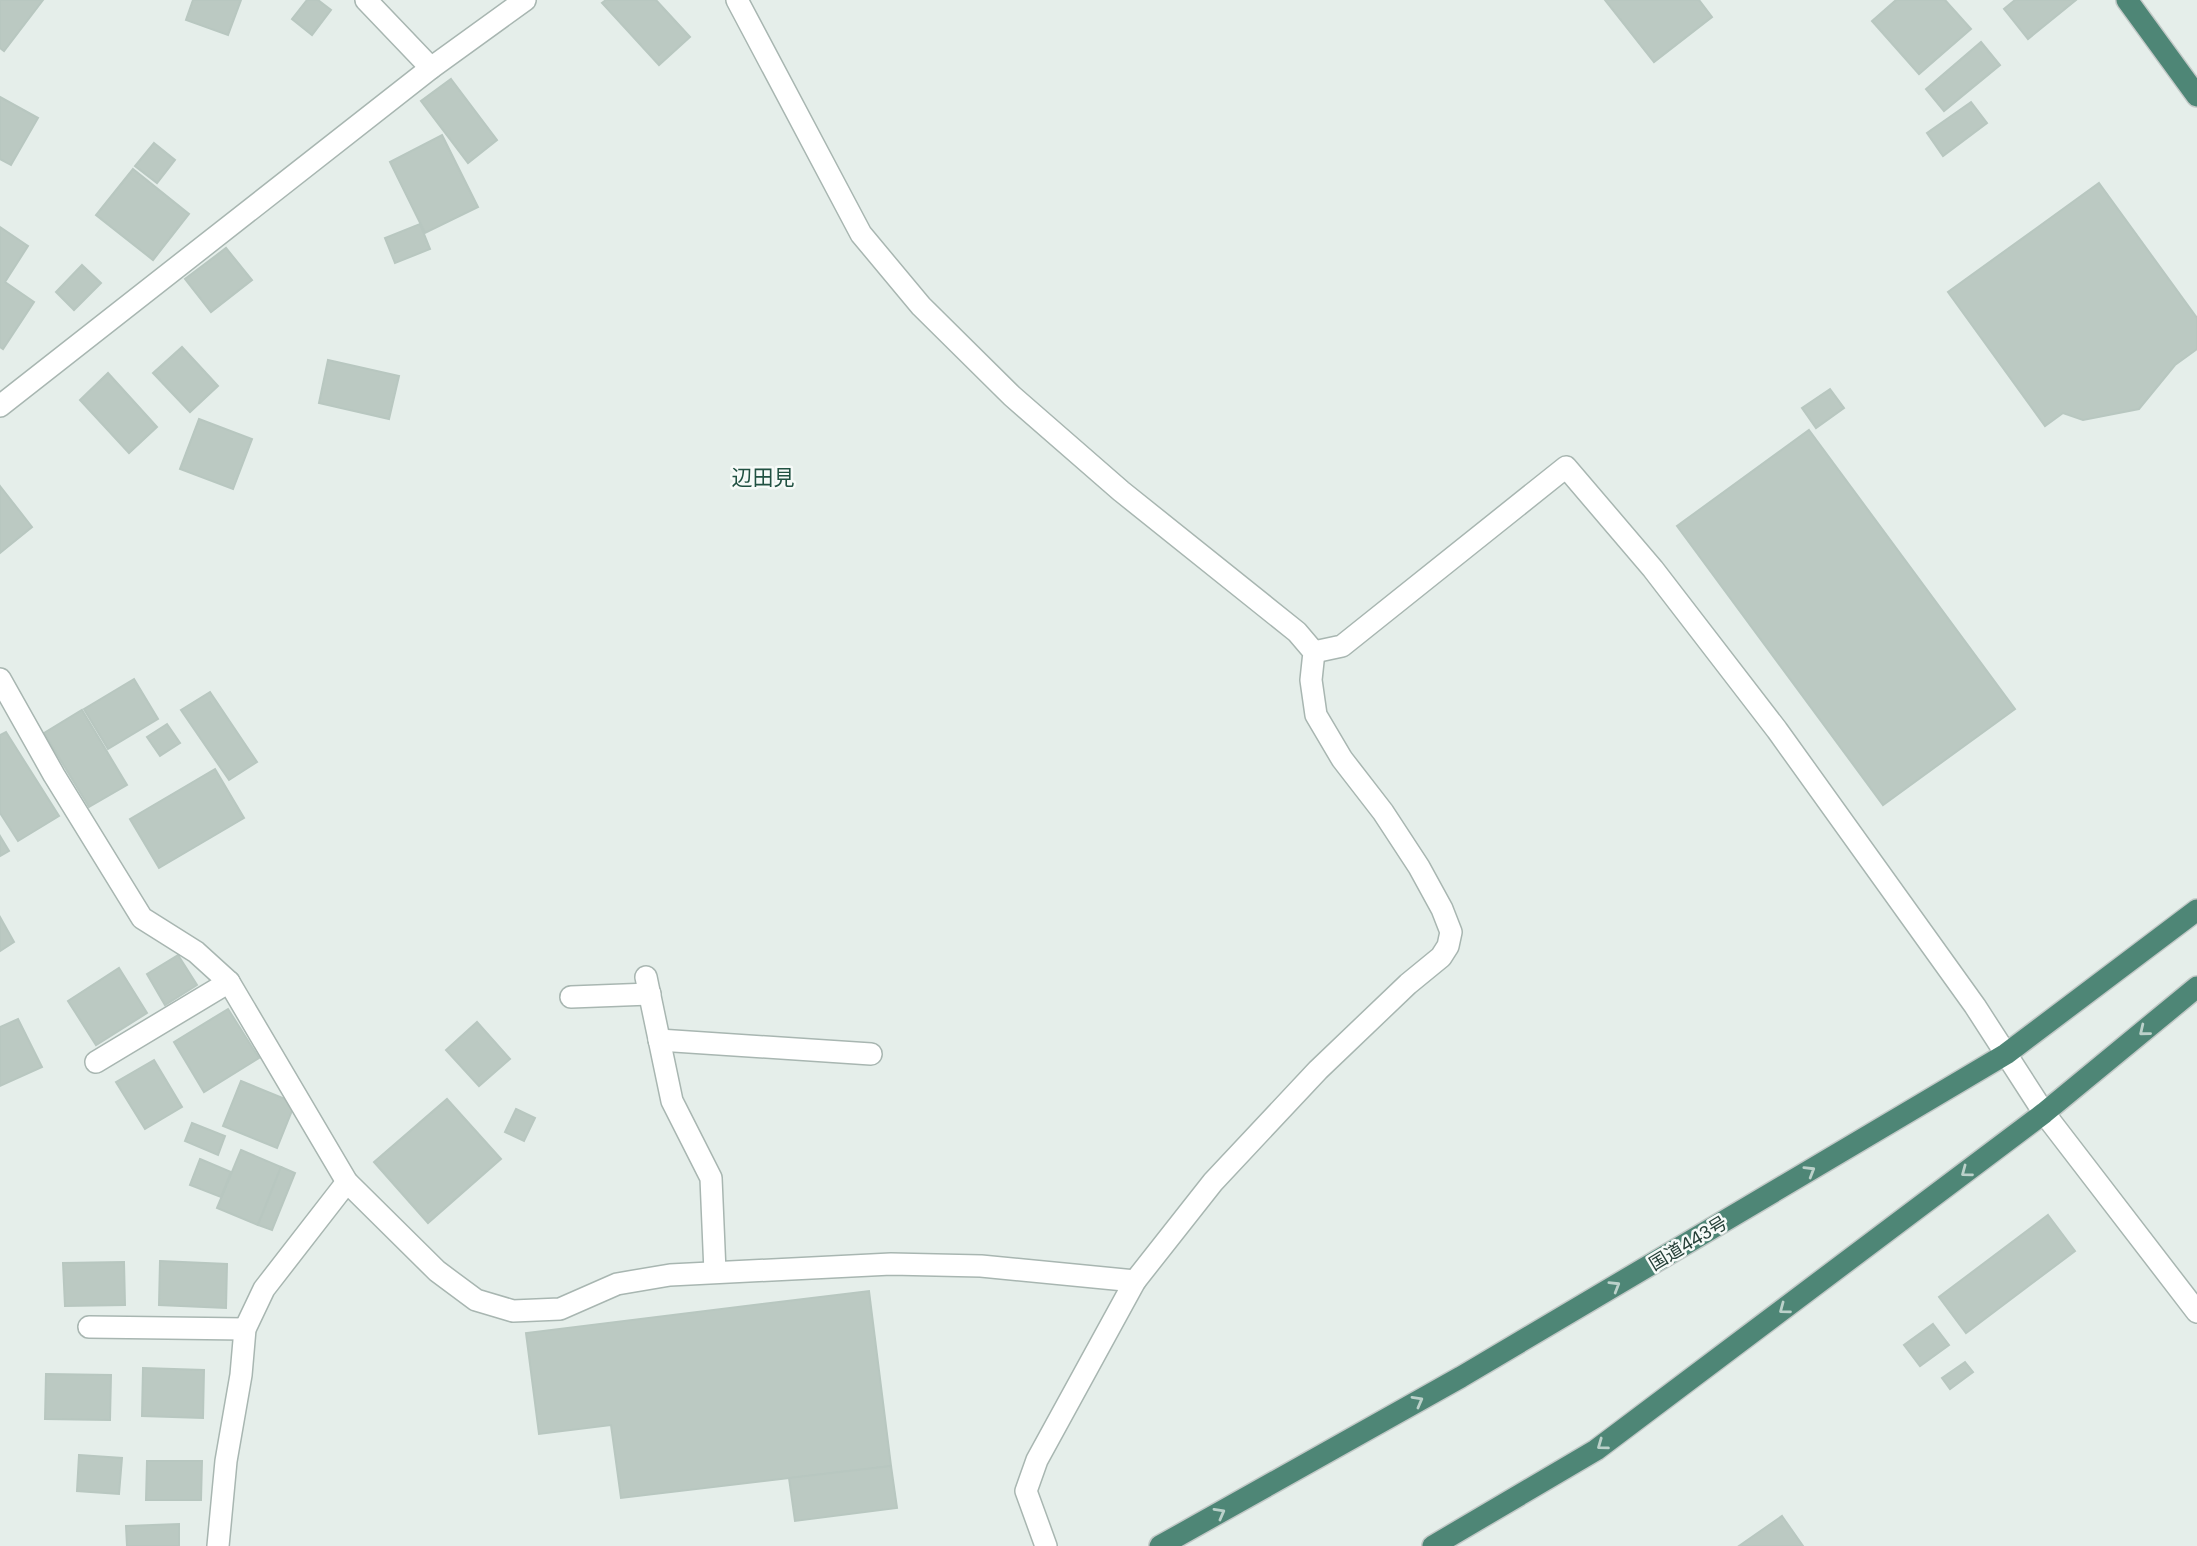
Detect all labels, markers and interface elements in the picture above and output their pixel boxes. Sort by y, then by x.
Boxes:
district label: 辺田見 [732,463,795,492]
one-way arrow [2140,1023,2153,1035]
one-way arrow [1961,1164,1974,1176]
one-way arrow [1803,1166,1816,1179]
street label: 国道443号 [1644,1210,1732,1276]
one-way arrow [1607,1282,1620,1295]
one-way arrow [1779,1300,1792,1313]
one-way arrow [1411,1396,1424,1409]
one-way arrow [1597,1437,1610,1449]
one-way arrow [1212,1508,1225,1521]

